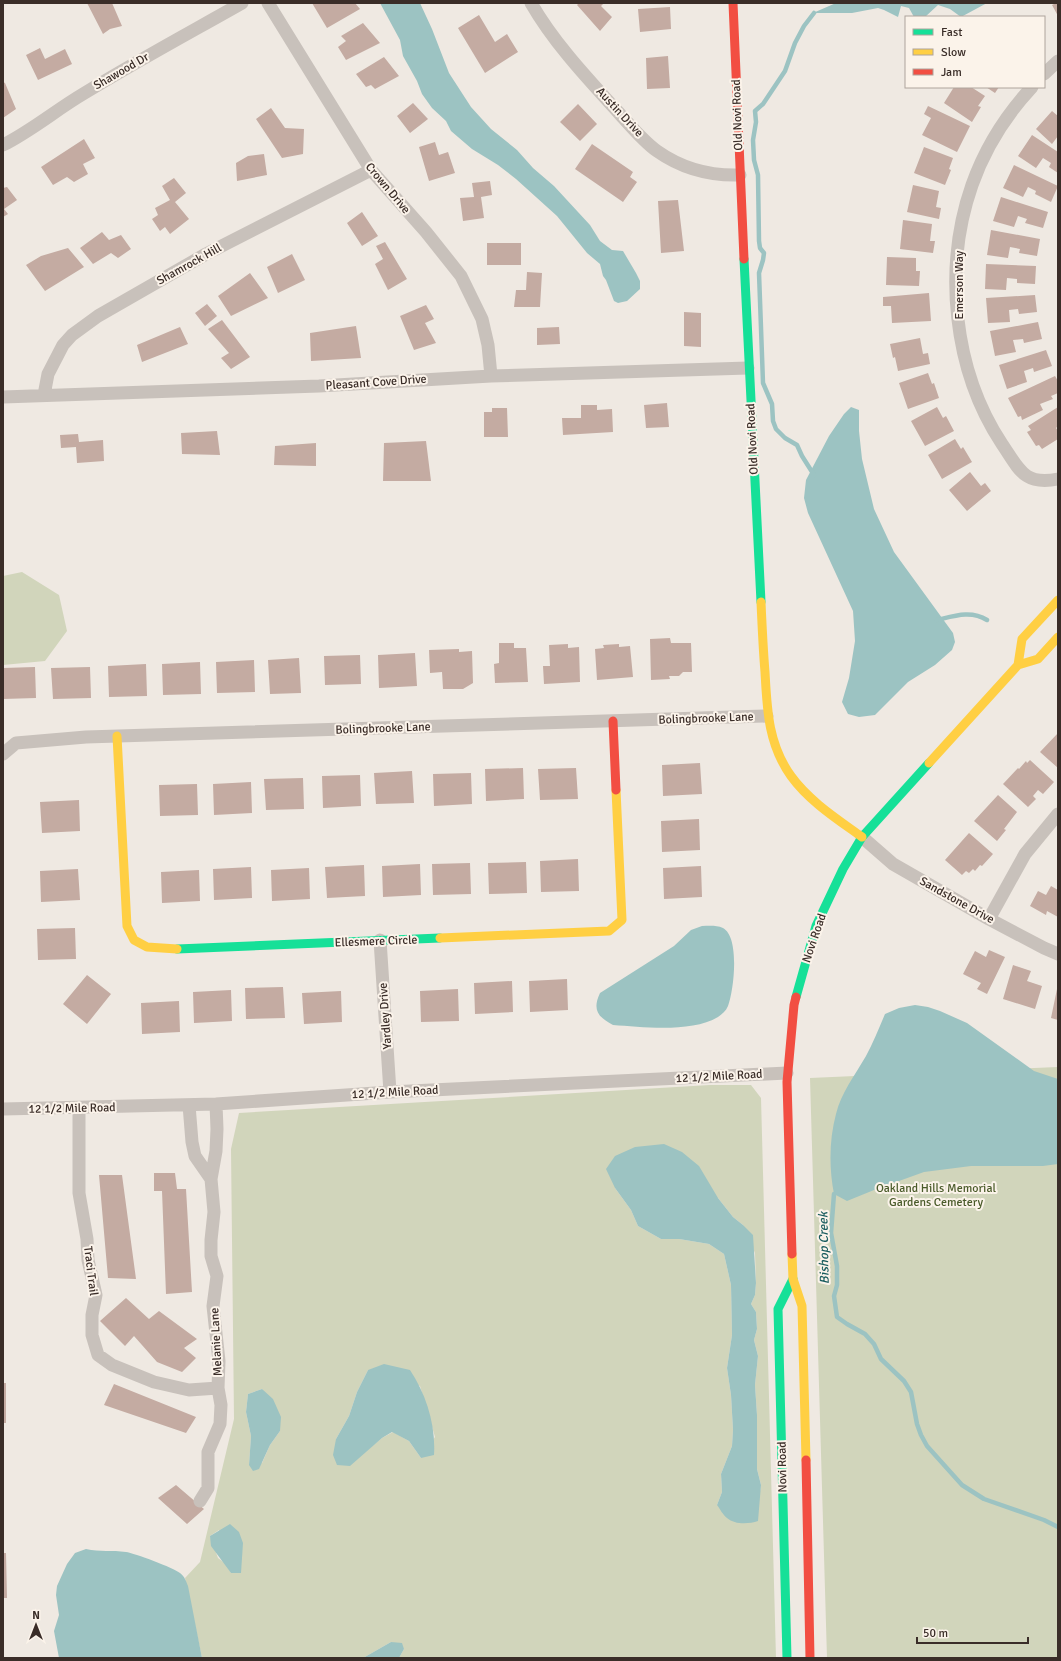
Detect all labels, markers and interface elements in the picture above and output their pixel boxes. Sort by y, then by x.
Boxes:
legend [905,16,1045,88]
text: Fast [941,25,962,40]
text: Slow [941,45,966,60]
street label: Shawood Dr [91,49,152,93]
text: Jam [941,65,962,80]
street label: Old Novi Road [729,79,746,151]
street label: Austin Drive [593,84,646,140]
street label: Crown Drive [362,160,413,217]
street label: Shamrock Hill [154,240,225,288]
street label: Emerson Way [952,250,967,319]
street label: Pleasant Cove Drive [325,371,427,394]
street label: Old Novi Road [743,403,762,475]
street label: Bolingbrooke Lane [658,709,754,728]
street label: Bolingbrooke Lane [335,719,431,738]
street label: Sandstone Drive [917,874,997,927]
street label: Novi Road [799,912,830,965]
street label: Ellesmere Circle [334,933,418,950]
street label: Yardley Drive [376,982,395,1050]
street label: 12 1/2 Mile Road [675,1067,763,1086]
street label: 12 1/2 Mile Road [351,1083,439,1102]
street label: 12 1/2 Mile Road [28,1100,116,1117]
park label: Oakland Hills Memorial Gardens Cemetery [876,1181,996,1210]
water label: Bishop Creek [815,1210,833,1284]
street label: Traci Trail [80,1245,101,1297]
street label: Melanie Lane [207,1307,226,1377]
street label: Novi Road [775,1441,790,1493]
north arrow [16,1605,56,1645]
text: N [32,1609,40,1622]
scale bar [917,1619,1028,1645]
text: 50 m [923,1626,948,1641]

